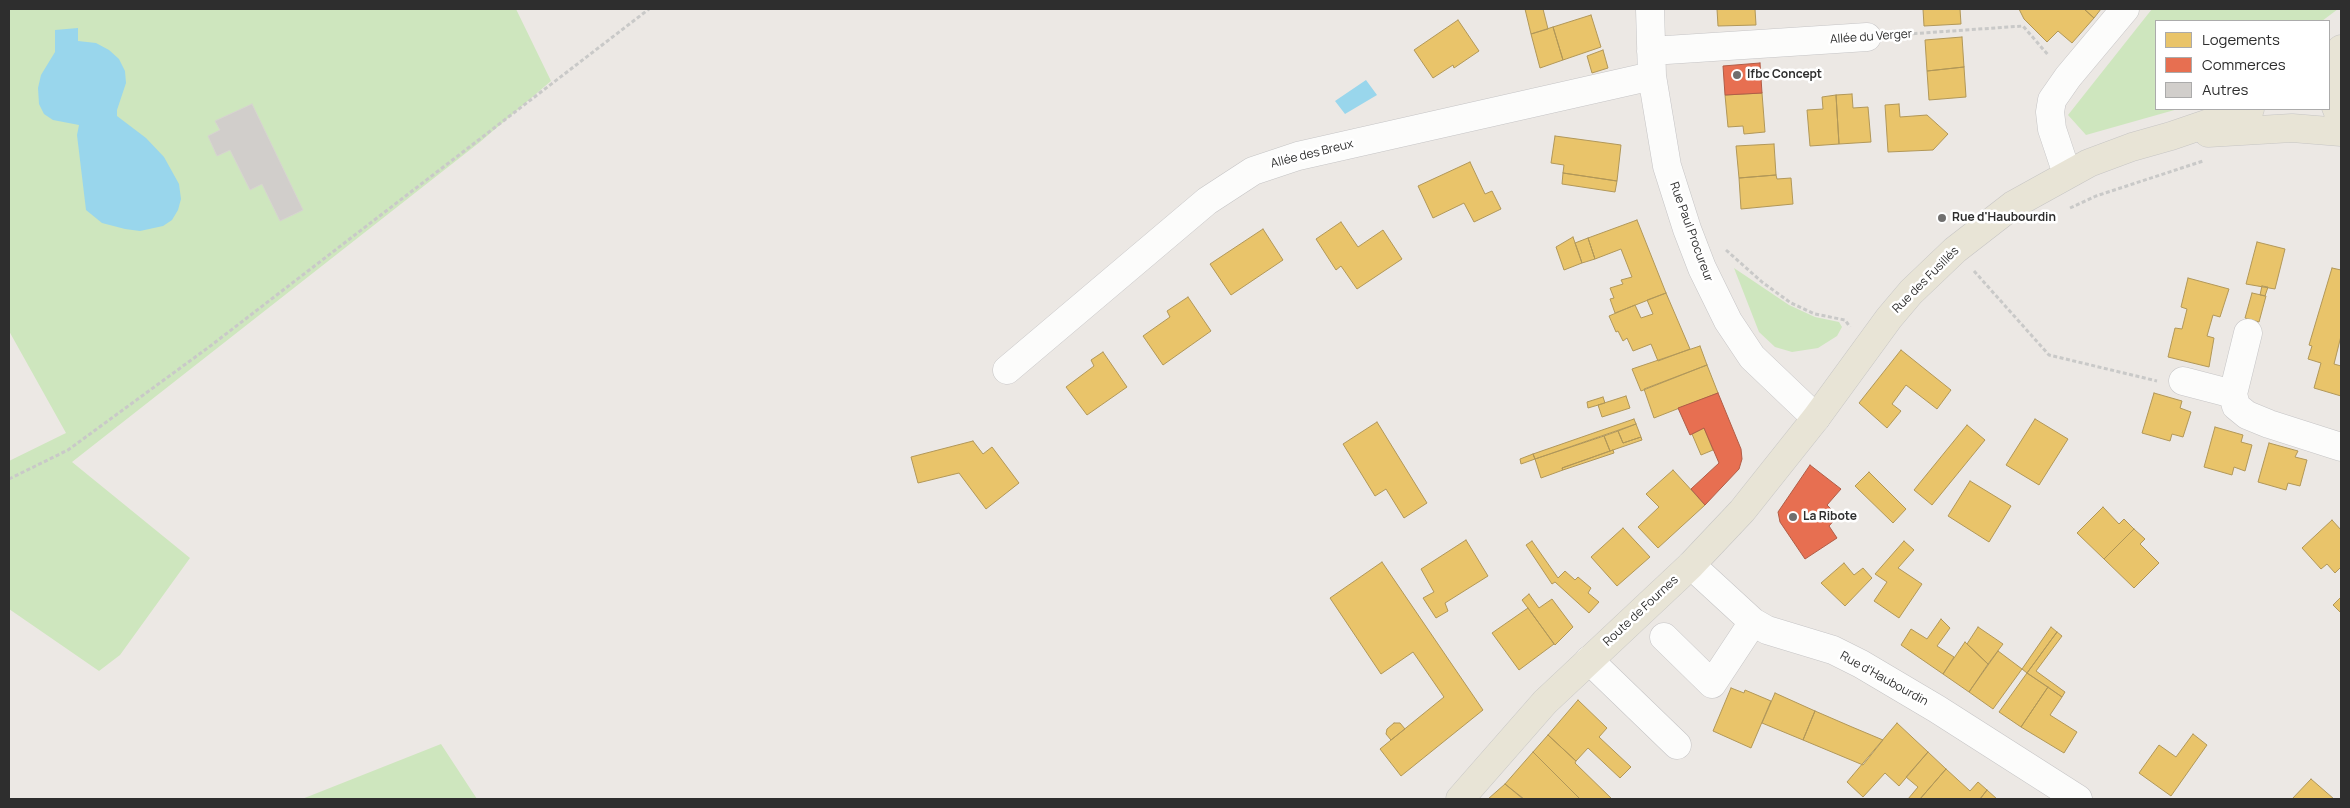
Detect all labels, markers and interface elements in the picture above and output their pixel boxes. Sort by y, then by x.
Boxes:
legend [2155,20,2330,110]
street label: Allée du Verger [1829,27,1913,47]
text: Logements [2202,29,2280,50]
text: Commerces [2202,54,2286,75]
place label: Ifbc Concept [1747,68,1822,82]
marker: Ifbc Concept [1731,69,1743,81]
text: Autres [2202,79,2248,100]
street label: Allée des Breux [1269,137,1355,171]
street label: Rue Paul Procureur [1666,180,1716,284]
place label: Rue d'Haubourdin [1952,211,2056,225]
marker: Rue d'Haubourdin [1936,212,1948,224]
street label: Rue des Fusillés [1890,244,1962,316]
place label: La Ribote [1803,510,1857,524]
marker: La Ribote [1787,511,1799,523]
street label: Route de Fournes [1601,573,1681,649]
street label: Rue d'Haubourdin [1837,649,1931,709]

